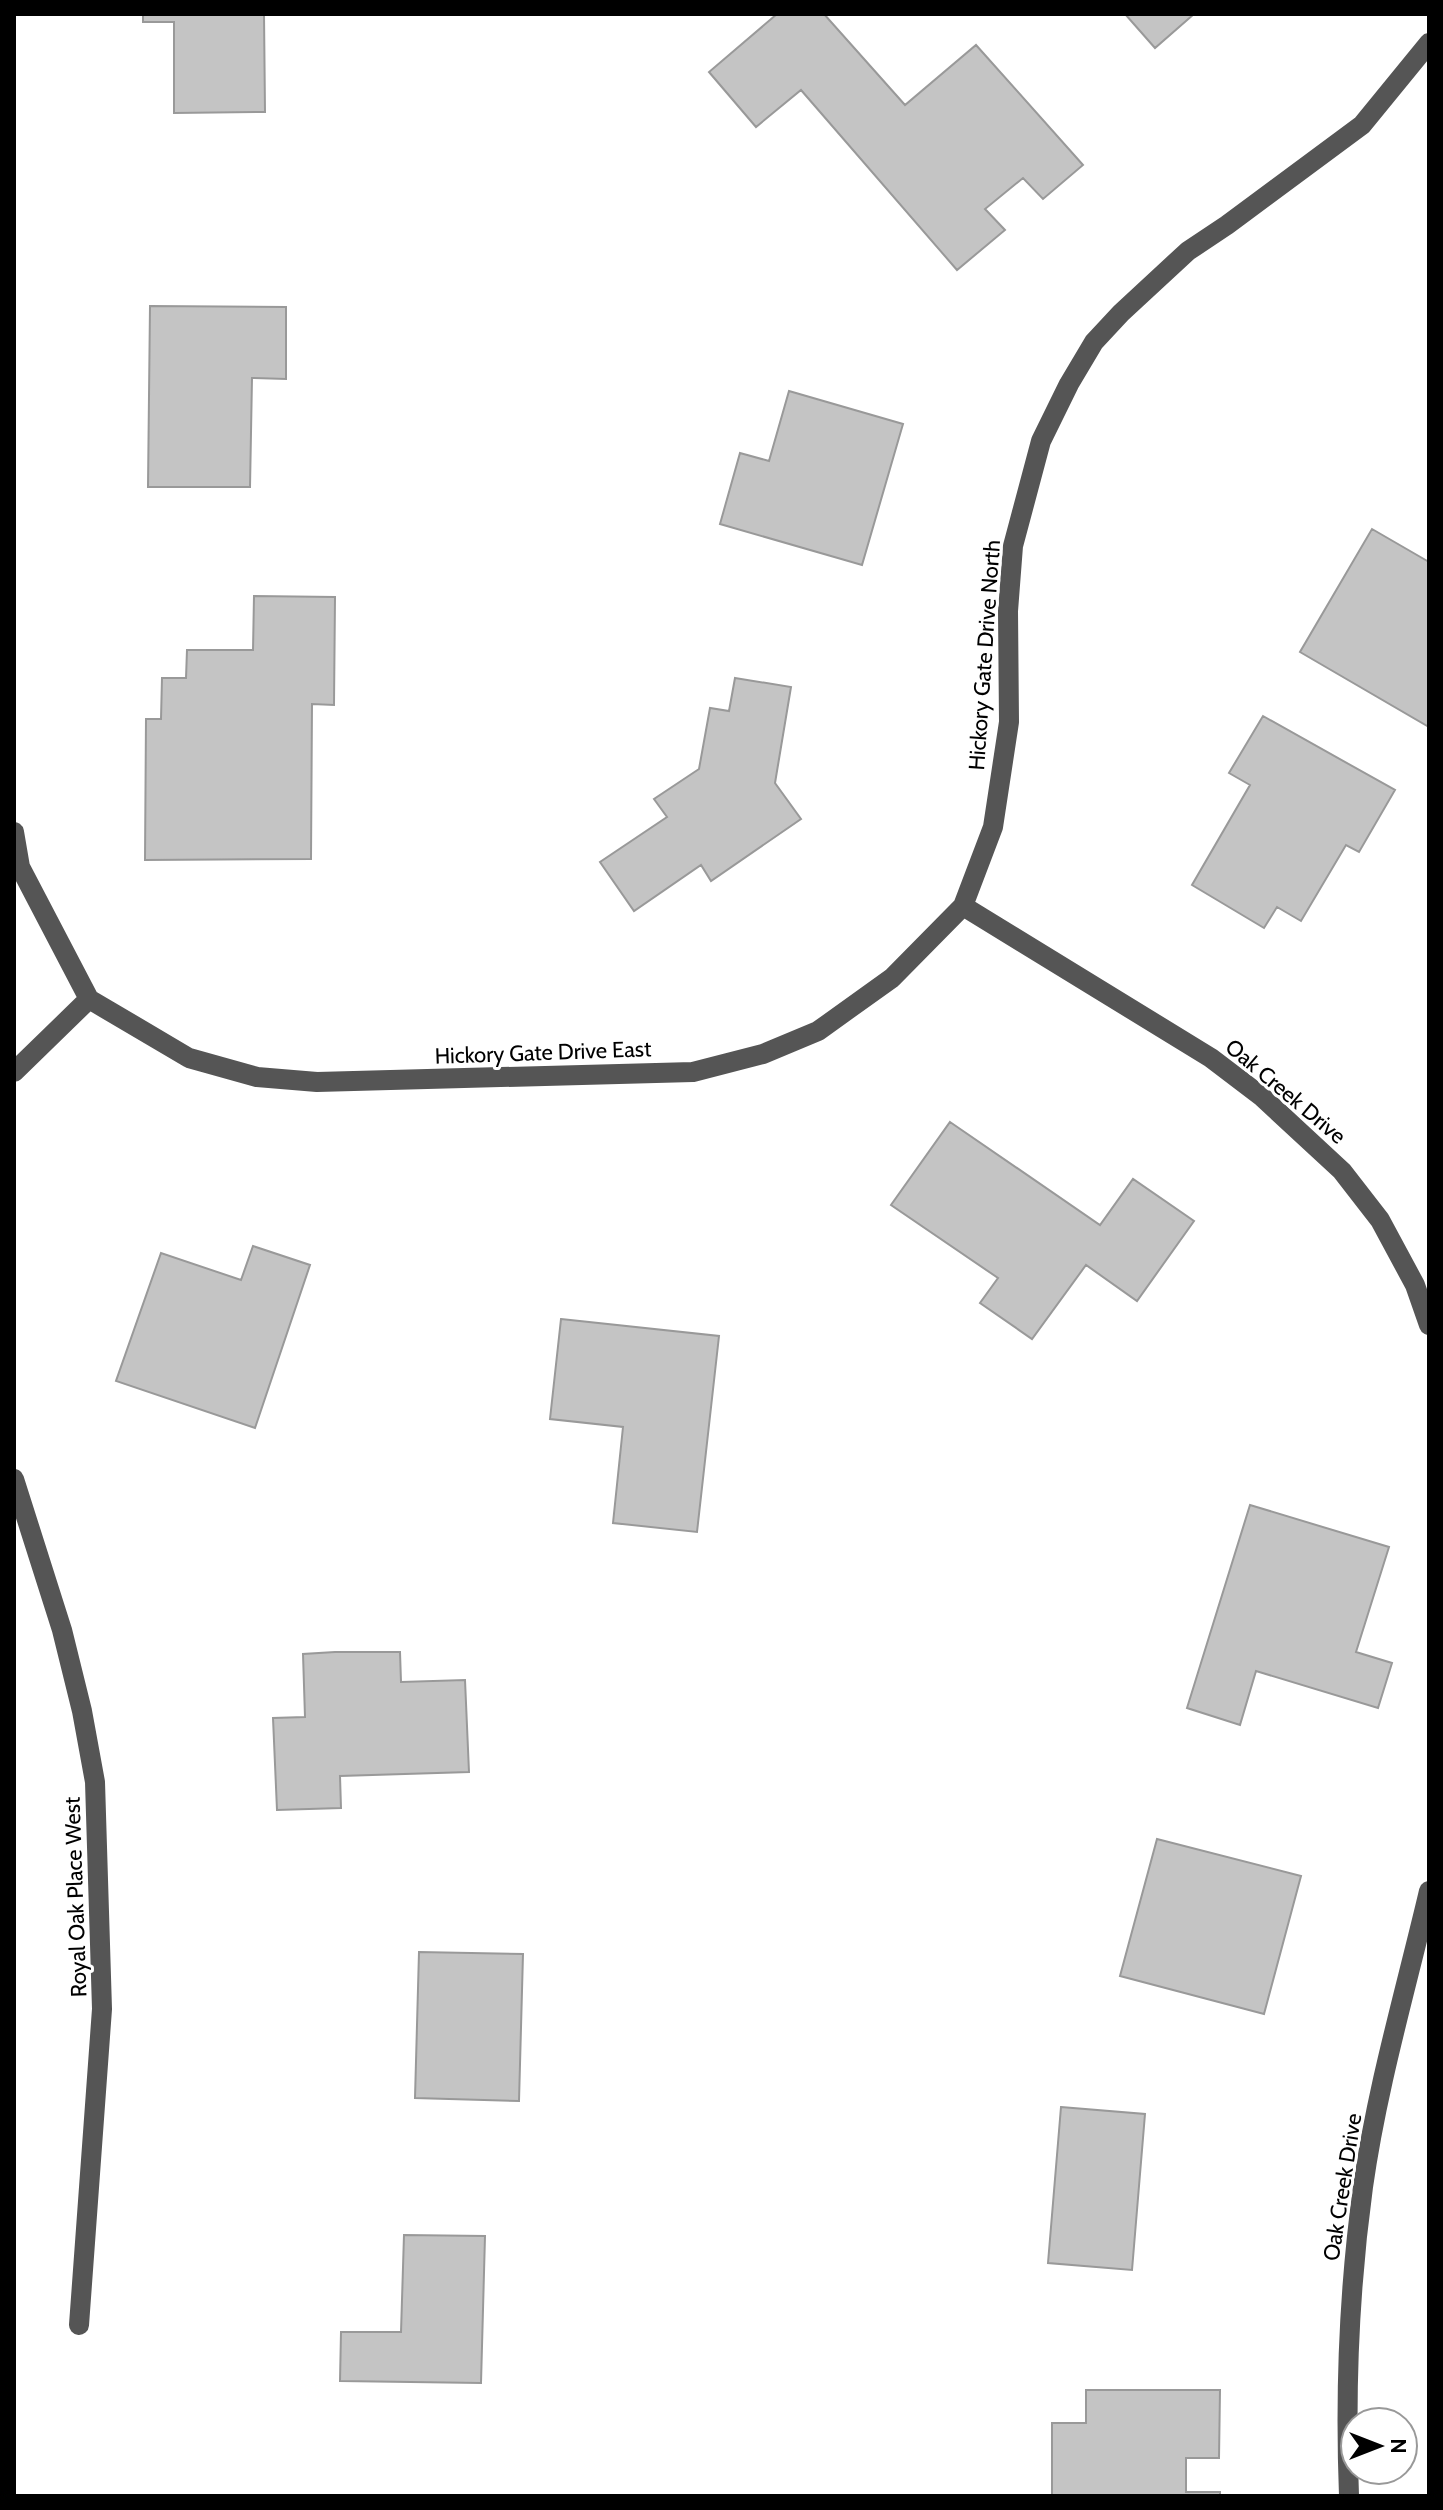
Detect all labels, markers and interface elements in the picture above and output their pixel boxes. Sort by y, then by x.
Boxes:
street label: Hickory Gate Drive North [963,539,1006,771]
street label: Oak Creek Drive [1220,1033,1351,1150]
street label: Hickory Gate Drive East [434,1035,652,1070]
street label: Royal Oak Place West [58,1796,92,1998]
street label: Oak Creek Drive [1318,2111,1367,2263]
north arrow [1339,2406,1419,2486]
text: N [1385,2438,1412,2454]

